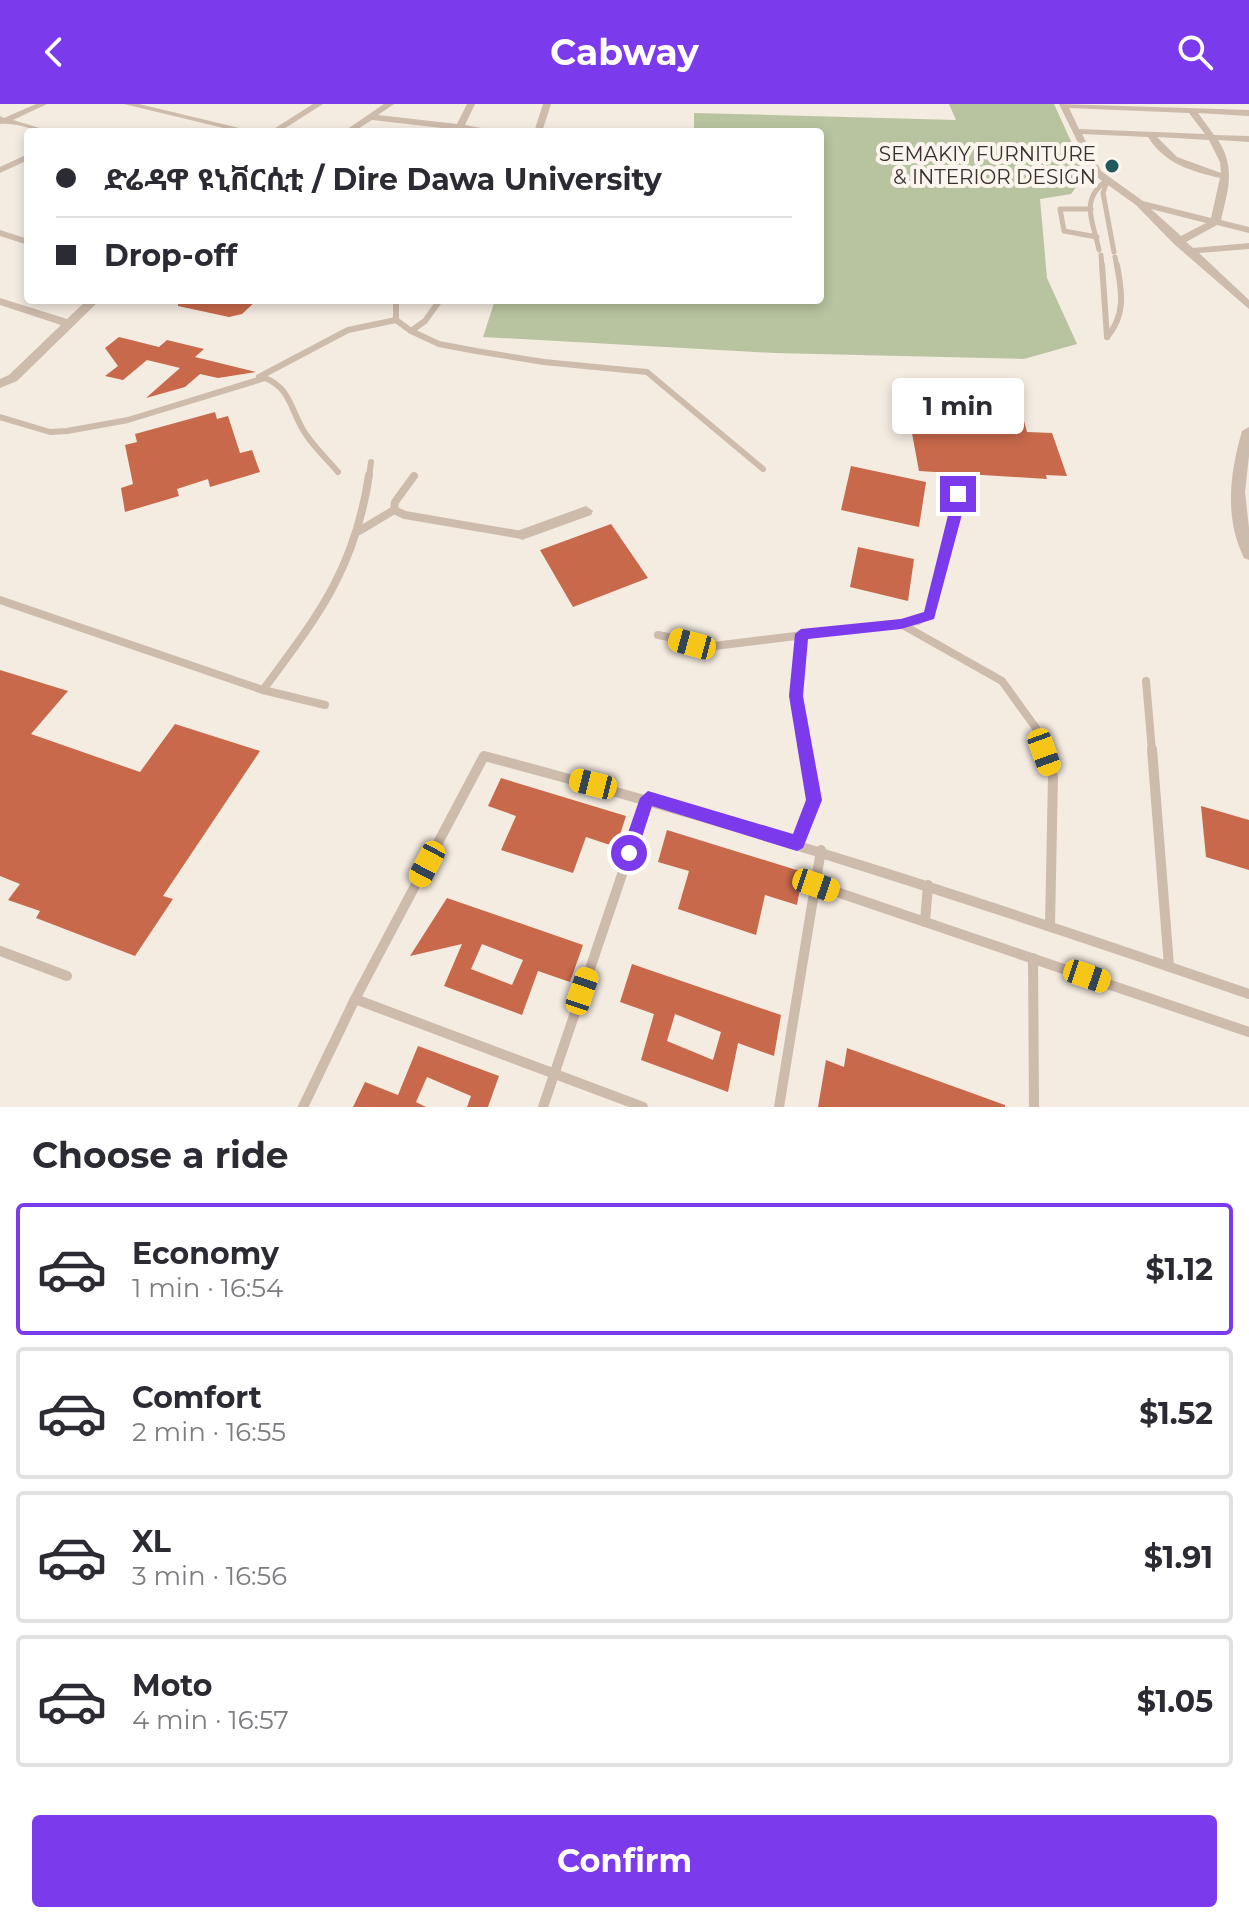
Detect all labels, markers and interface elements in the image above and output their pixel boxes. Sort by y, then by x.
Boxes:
icon: back [32,30,76,74]
text: Cabway [550,30,699,74]
icon: search [1173,30,1217,74]
place label: SEMAKIY FURNITURE & INTERIOR DESIGN [879,142,1096,189]
marker: SEMAKIY FURNITURE & INTERIOR DESIGN [1103,157,1121,175]
text: ድሬዳዋ ዩኒቨርሲቲ / Dire Dawa University [104,161,662,198]
text: Drop-off [104,237,237,274]
callout: 1 min [892,378,1024,434]
text: 1 min [923,390,993,422]
route end [940,476,976,512]
car [666,626,718,662]
car [1025,725,1063,779]
car [567,767,619,801]
route start [611,835,647,871]
car [405,837,449,891]
car [789,866,843,904]
car [1060,957,1114,995]
car [563,964,601,1018]
text: Choose a ride [32,1133,289,1177]
icon: car [36,1233,108,1305]
text: Economy [132,1235,279,1272]
text: $1.12 [1146,1251,1213,1288]
text: 1 min · 16:54 [132,1272,283,1304]
icon: car [36,1377,108,1449]
text: Comfort [132,1379,262,1416]
text: $1.52 [1139,1395,1213,1432]
text: 2 min · 16:55 [132,1416,286,1448]
icon: car [36,1521,108,1593]
text: XL [132,1523,171,1560]
text: $1.91 [1144,1539,1213,1576]
text: 3 min · 16:56 [132,1560,287,1592]
icon: car [36,1665,108,1737]
text: Moto [132,1667,213,1704]
text: $1.05 [1137,1683,1213,1720]
text: 4 min · 16:57 [132,1704,289,1736]
button: Confirm [32,1815,1217,1907]

